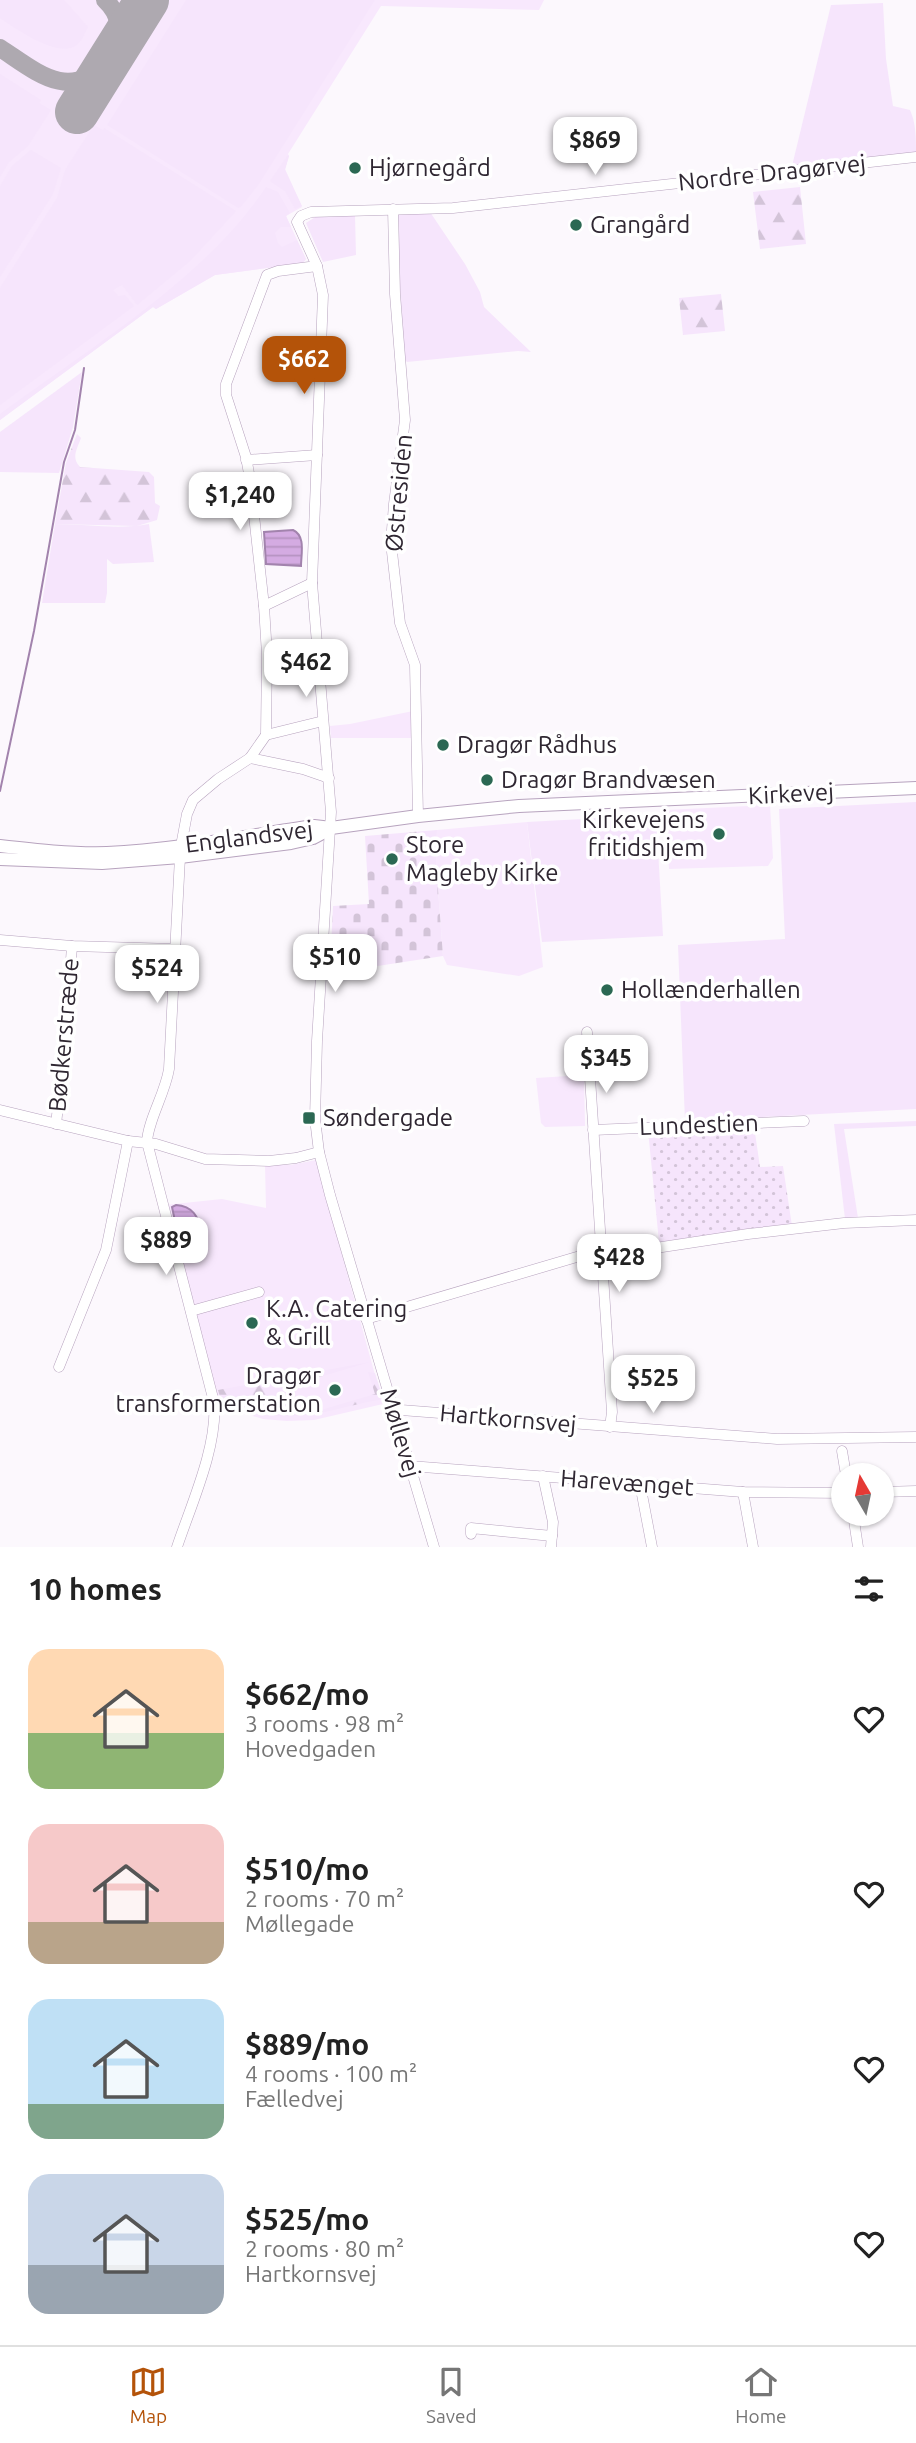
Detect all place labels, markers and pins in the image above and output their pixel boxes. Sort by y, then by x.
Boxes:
pin: $869 [554,118,636,177]
place label: Hjørnegård [369,154,491,181]
marker: Hjørnegård [347,160,363,176]
place label: Grangård [590,211,690,238]
marker: Grangård [568,217,584,233]
pin: $662 [263,336,345,396]
pin: $1,240 [183,472,297,532]
pin: $462 [265,640,347,699]
place label: Dragør Rådhus [457,731,617,758]
marker: Dragør Rådhus [435,737,451,753]
place label: Dragør Brandvæsen [501,766,716,793]
marker: Dragør Brandvæsen [479,772,495,788]
place label: Kirkevejens fritidshjem [582,806,705,861]
marker: Kirkevejens fritidshjem [711,826,727,842]
place label: Store Magleby Kirke [406,831,559,886]
marker: Store Magleby Kirke [384,851,400,867]
pin: $510 [294,934,376,994]
pin: $524 [116,946,198,1005]
place label: Hollænderhallen [621,976,801,1003]
marker: Hollænderhallen [599,982,615,998]
pin: $345 [565,1036,647,1095]
place label: Søndergade [323,1104,453,1131]
marker: Søndergade [301,1110,317,1126]
pin: $889 [125,1218,207,1277]
pin: $428 [578,1234,660,1294]
place label: K.A. Catering & Grill [266,1295,407,1350]
marker: K.A. Catering & Grill [244,1315,260,1331]
pin: $525 [612,1356,694,1415]
place label: Dragør transformerstation [116,1362,321,1417]
marker: Dragør transformerstation [327,1382,343,1398]

